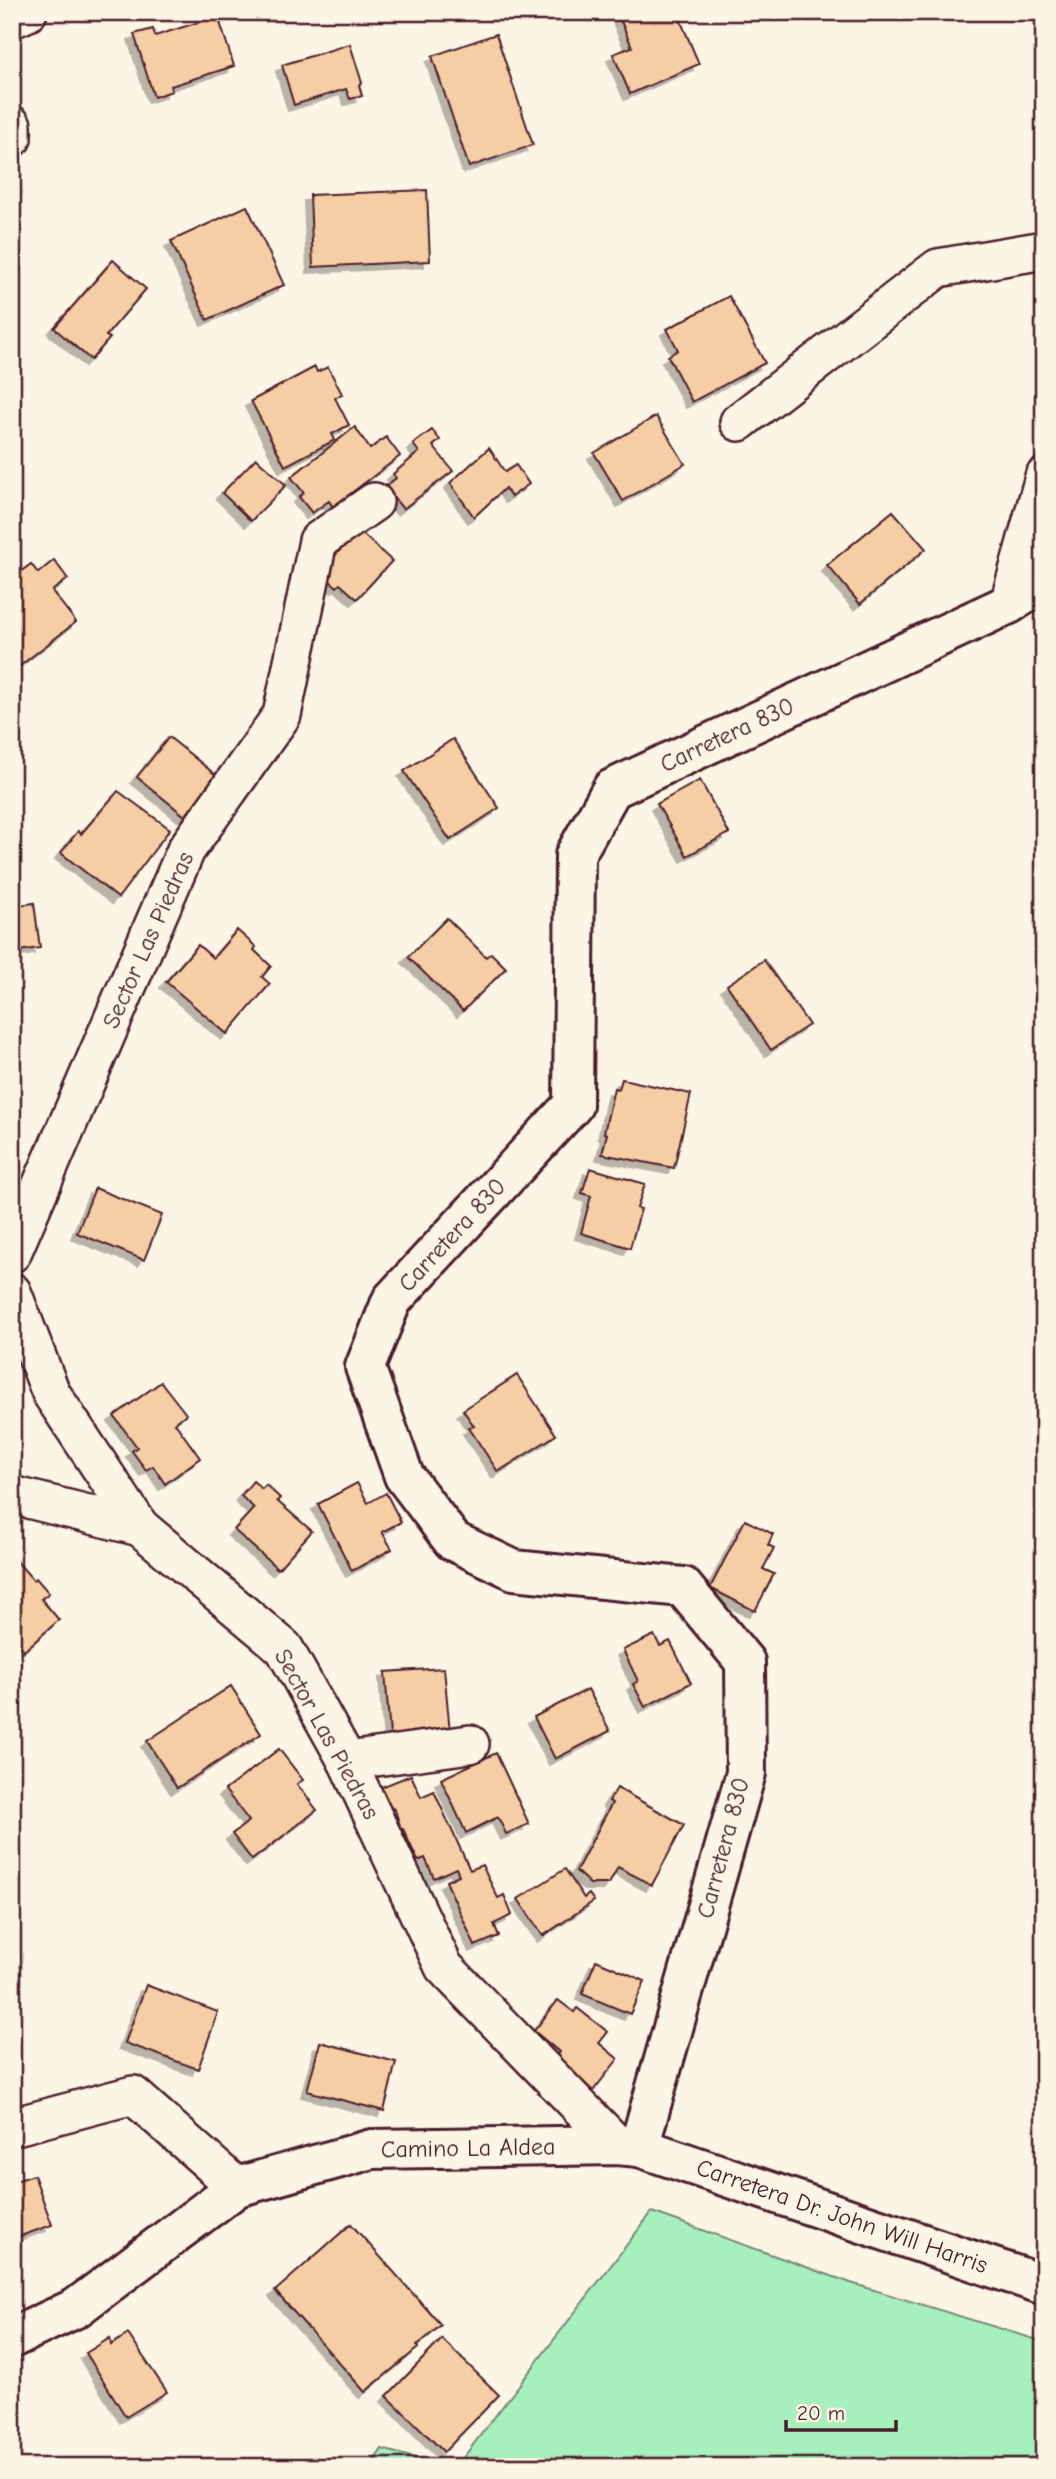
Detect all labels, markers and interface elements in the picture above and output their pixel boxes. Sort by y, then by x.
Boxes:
street label: Carretera 830 [656,692,798,778]
street label: Sector Las Piedras [97,847,199,1033]
street label: Carretera 830 [392,1173,512,1297]
street label: Sector Las Piedras [269,1644,385,1824]
street label: Carretera 830 [691,1775,755,1921]
street label: Camino La Aldea [380,2132,556,2164]
street label: Carretera Dr. John Will Harris [693,2153,991,2279]
scale bar [786,2388,897,2432]
text: 20 m [797,2401,845,2425]

